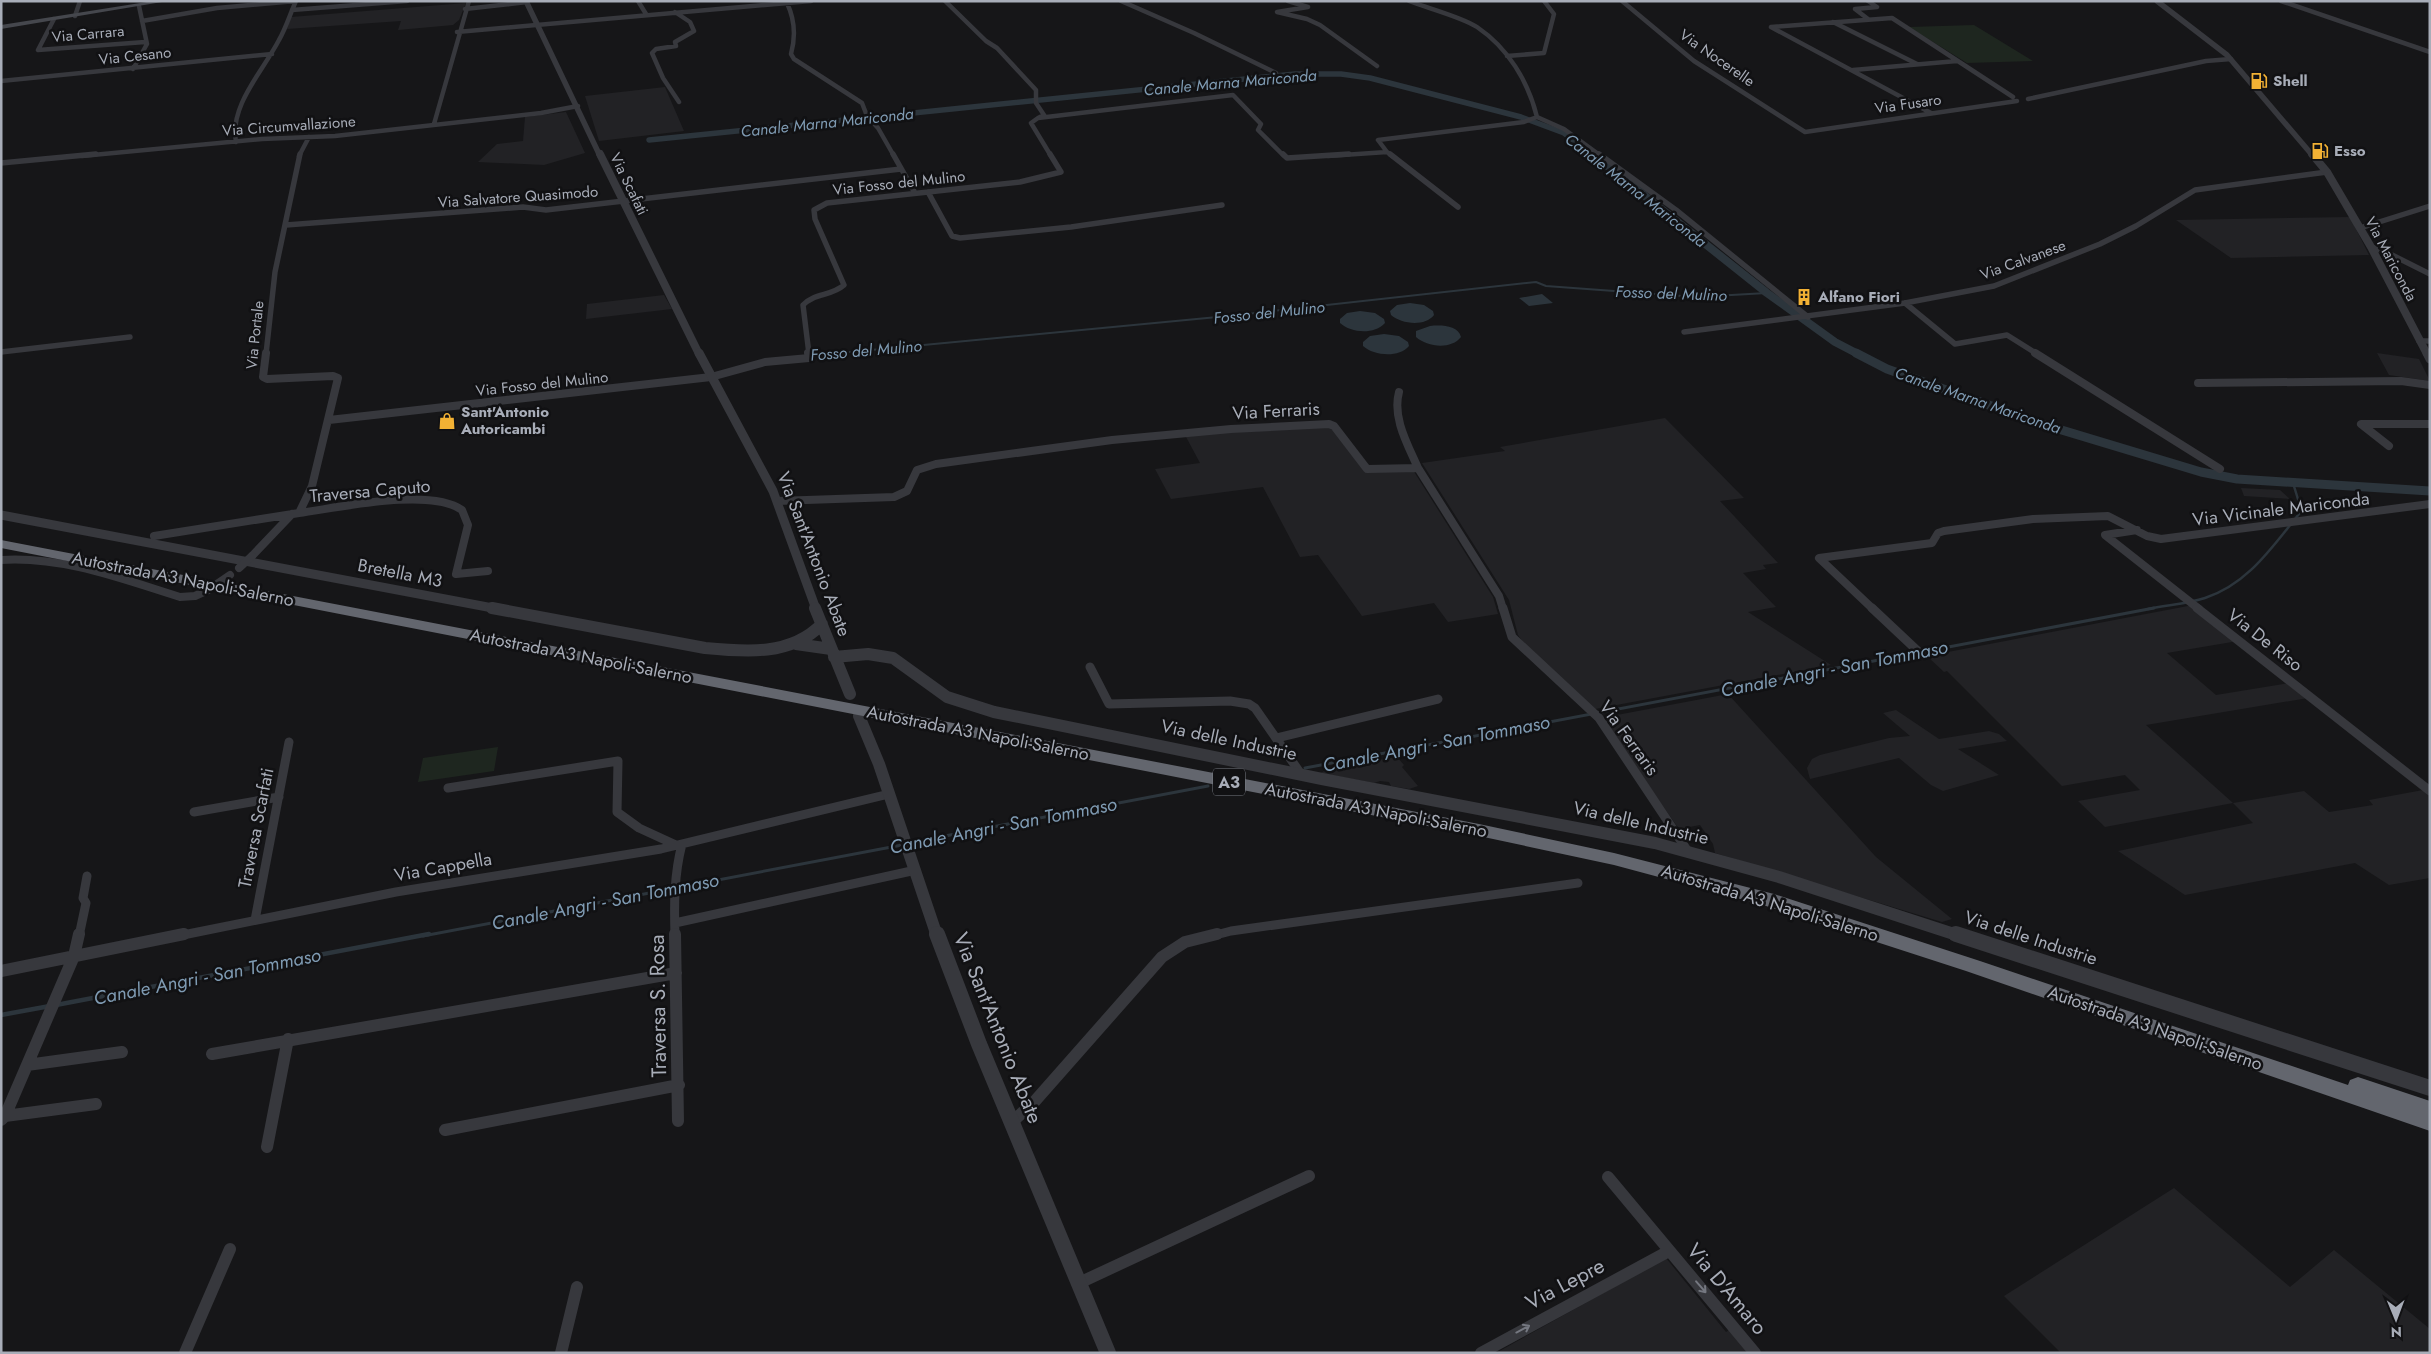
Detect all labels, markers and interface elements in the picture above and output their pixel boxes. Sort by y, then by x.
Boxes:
street label: Via Carrara [51,20,125,48]
street label: Via Nocerelle [1675,24,1759,92]
street label: Via Cesano [98,41,172,71]
water label: Canale Marna Mariconda [1142,63,1318,102]
place label: Shell [2273,70,2308,92]
fuel station icon: Shell [2249,71,2269,91]
street label: Via Fusaro [1873,88,1943,120]
water label: Canale Marna Mariconda [739,102,915,143]
street label: Via Circumvallazione [221,110,357,142]
water label: Canale Marna Mariconda [1560,128,1711,253]
place label: Esso [2334,140,2366,162]
fuel station icon: Esso [2310,141,2330,161]
street label: Via Scafati [604,149,654,219]
street label: Via Fosso del Mulino [832,165,966,201]
street label: Via Salvatore Quasimodo [437,180,599,214]
street label: Via Mariconda [2359,213,2423,305]
street label: Via Calvanese [1977,234,2069,286]
water label: Fosso del Mulino [1615,280,1728,307]
place label: Alfano Fiori [1817,286,1900,308]
building icon: Alfano Fiori [1794,287,1814,307]
water label: Fosso del Mulino [1212,295,1326,330]
street label: Via Portale [240,299,270,370]
water label: Fosso del Mulino [809,334,923,367]
water label: Canale Marna Mariconda [1892,361,2064,440]
street label: Via Fosso del Mulino [475,366,609,402]
street label: Via Ferraris [1232,396,1320,426]
place label: Sant'Antonio Autoricambi [460,401,549,440]
shop icon: Sant'Antonio Autoricambi [437,411,457,431]
street label: Via Sant'Antonio Abate [771,468,857,640]
street label: Traversa Caputo [309,473,432,509]
street label: Via Vicinale Mariconda [2191,485,2371,533]
street label: Autostrada A3 Napoli-Salerno [70,545,296,613]
street label: Bretella M3 [356,552,445,594]
street label: Via De Riso [2222,602,2308,678]
street label: Autostrada A3 Napoli-Salerno [468,622,694,690]
water label: Canale Angri - San Tommaso [1718,633,1950,704]
street label: Via Ferraris [1593,695,1665,781]
street label: Autostrada A3 Napoli-Salerno [865,699,1091,767]
water label: Canale Angri - San Tommaso [1320,708,1552,779]
street label: Via delle Industrie [1159,713,1299,767]
street label: Traversa Scarfati [232,766,280,890]
road number: A3 [1213,769,1245,796]
street label: Autostrada A3 Napoli-Salerno [1263,776,1489,844]
water label: Canale Angri - San Tommaso [887,790,1119,861]
street label: Via delle Industrie [1571,795,1711,851]
street label: Via Cappella [392,846,494,888]
street label: Autostrada A3 Napoli-Salerno [1658,858,1882,948]
water label: Canale Angri - San Tommaso [489,866,721,937]
street label: Via delle Industrie [1961,904,2101,972]
street label: Via Sant'Antonio Abate [946,928,1050,1128]
street label: Traversa S. Rosa [642,934,674,1078]
water label: Canale Angri - San Tommaso [91,941,323,1012]
street label: Autostrada A3 Napoli-Salerno [2044,979,2266,1077]
street label: Via D'Amaro [1680,1237,1774,1341]
street label: Via Lepre [1520,1251,1610,1317]
one-way arrow [1695,1281,1706,1294]
north arrow [2371,1294,2421,1344]
text: N [2390,1322,2402,1342]
one-way arrow [1516,1324,1530,1334]

